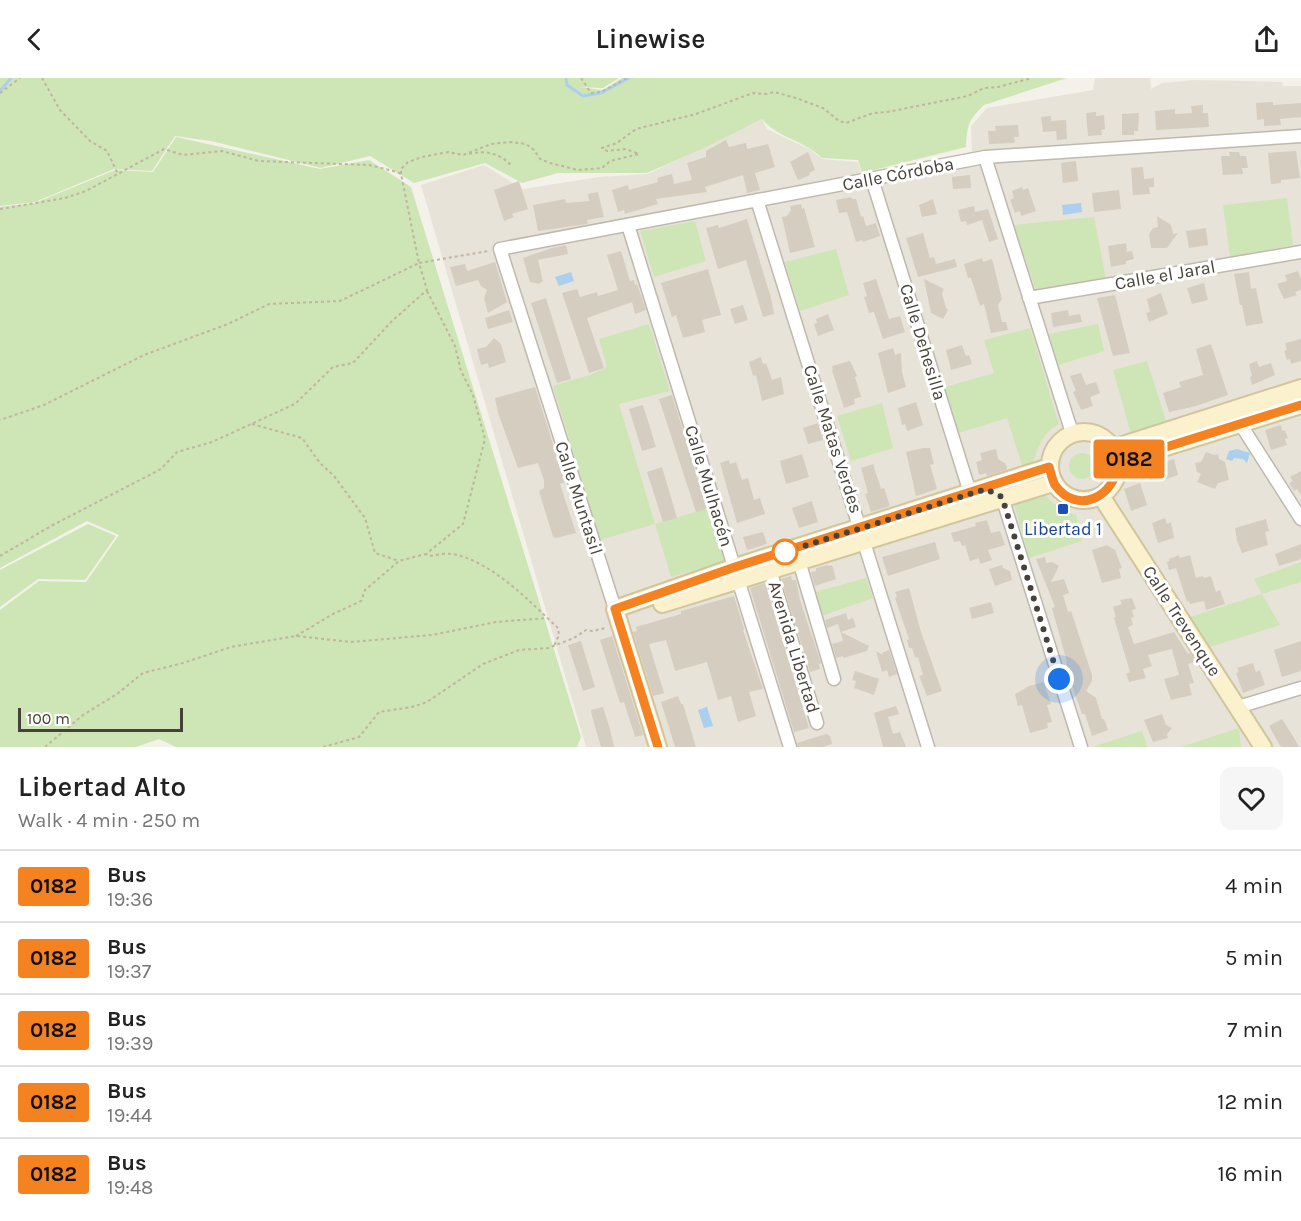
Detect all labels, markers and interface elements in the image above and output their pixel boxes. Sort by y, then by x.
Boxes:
icon: back [18,23,51,56]
text: Linewise [596,23,705,55]
icon: share [1250,23,1283,56]
street label: Calle Córdoba [840,152,956,196]
street label: Calle el Jaral [1113,255,1217,295]
street label: Calle Dehesilla [895,281,951,403]
street label: Calle Matas Verdes [799,362,867,516]
street label: Calle Mulhacén [680,423,738,549]
street label: Calle Muntasil [550,438,608,558]
line badge: 0182 [1087,440,1171,478]
text: 0182 [1105,447,1153,471]
marker: Libertad 1 [1056,502,1070,516]
place label: Libertad 1 [1024,518,1102,540]
unlabelled marker [772,539,798,565]
street label: Calle Trevenque [1138,561,1226,681]
street label: Avenida Libertad [763,578,825,716]
your location [1044,664,1074,694]
scale bar [18,705,183,732]
text: 100 m [27,709,70,728]
button: heart [1220,767,1283,830]
text: Libertad Alto [18,770,186,803]
text: Walk · 4 min · 250 m [18,809,200,832]
text: Bus [107,862,147,888]
text: 4 min [1225,873,1283,899]
text: 0182 [30,874,77,898]
text: 19:36 [107,888,153,911]
text: Bus [107,934,147,960]
text: 5 min [1225,945,1283,971]
text: 0182 [30,946,77,970]
text: 19:37 [107,960,151,983]
text: Bus [107,1006,147,1032]
text: 7 min [1227,1017,1283,1043]
text: 0182 [30,1018,77,1042]
text: 19:39 [107,1032,153,1055]
text: Bus [107,1078,147,1104]
text: 12 min [1217,1089,1283,1115]
text: 0182 [30,1090,77,1114]
text: 19:44 [107,1104,152,1127]
text: Bus [107,1150,147,1176]
text: 16 min [1217,1161,1283,1187]
text: 0182 [30,1162,77,1186]
text: 19:48 [107,1176,153,1199]

